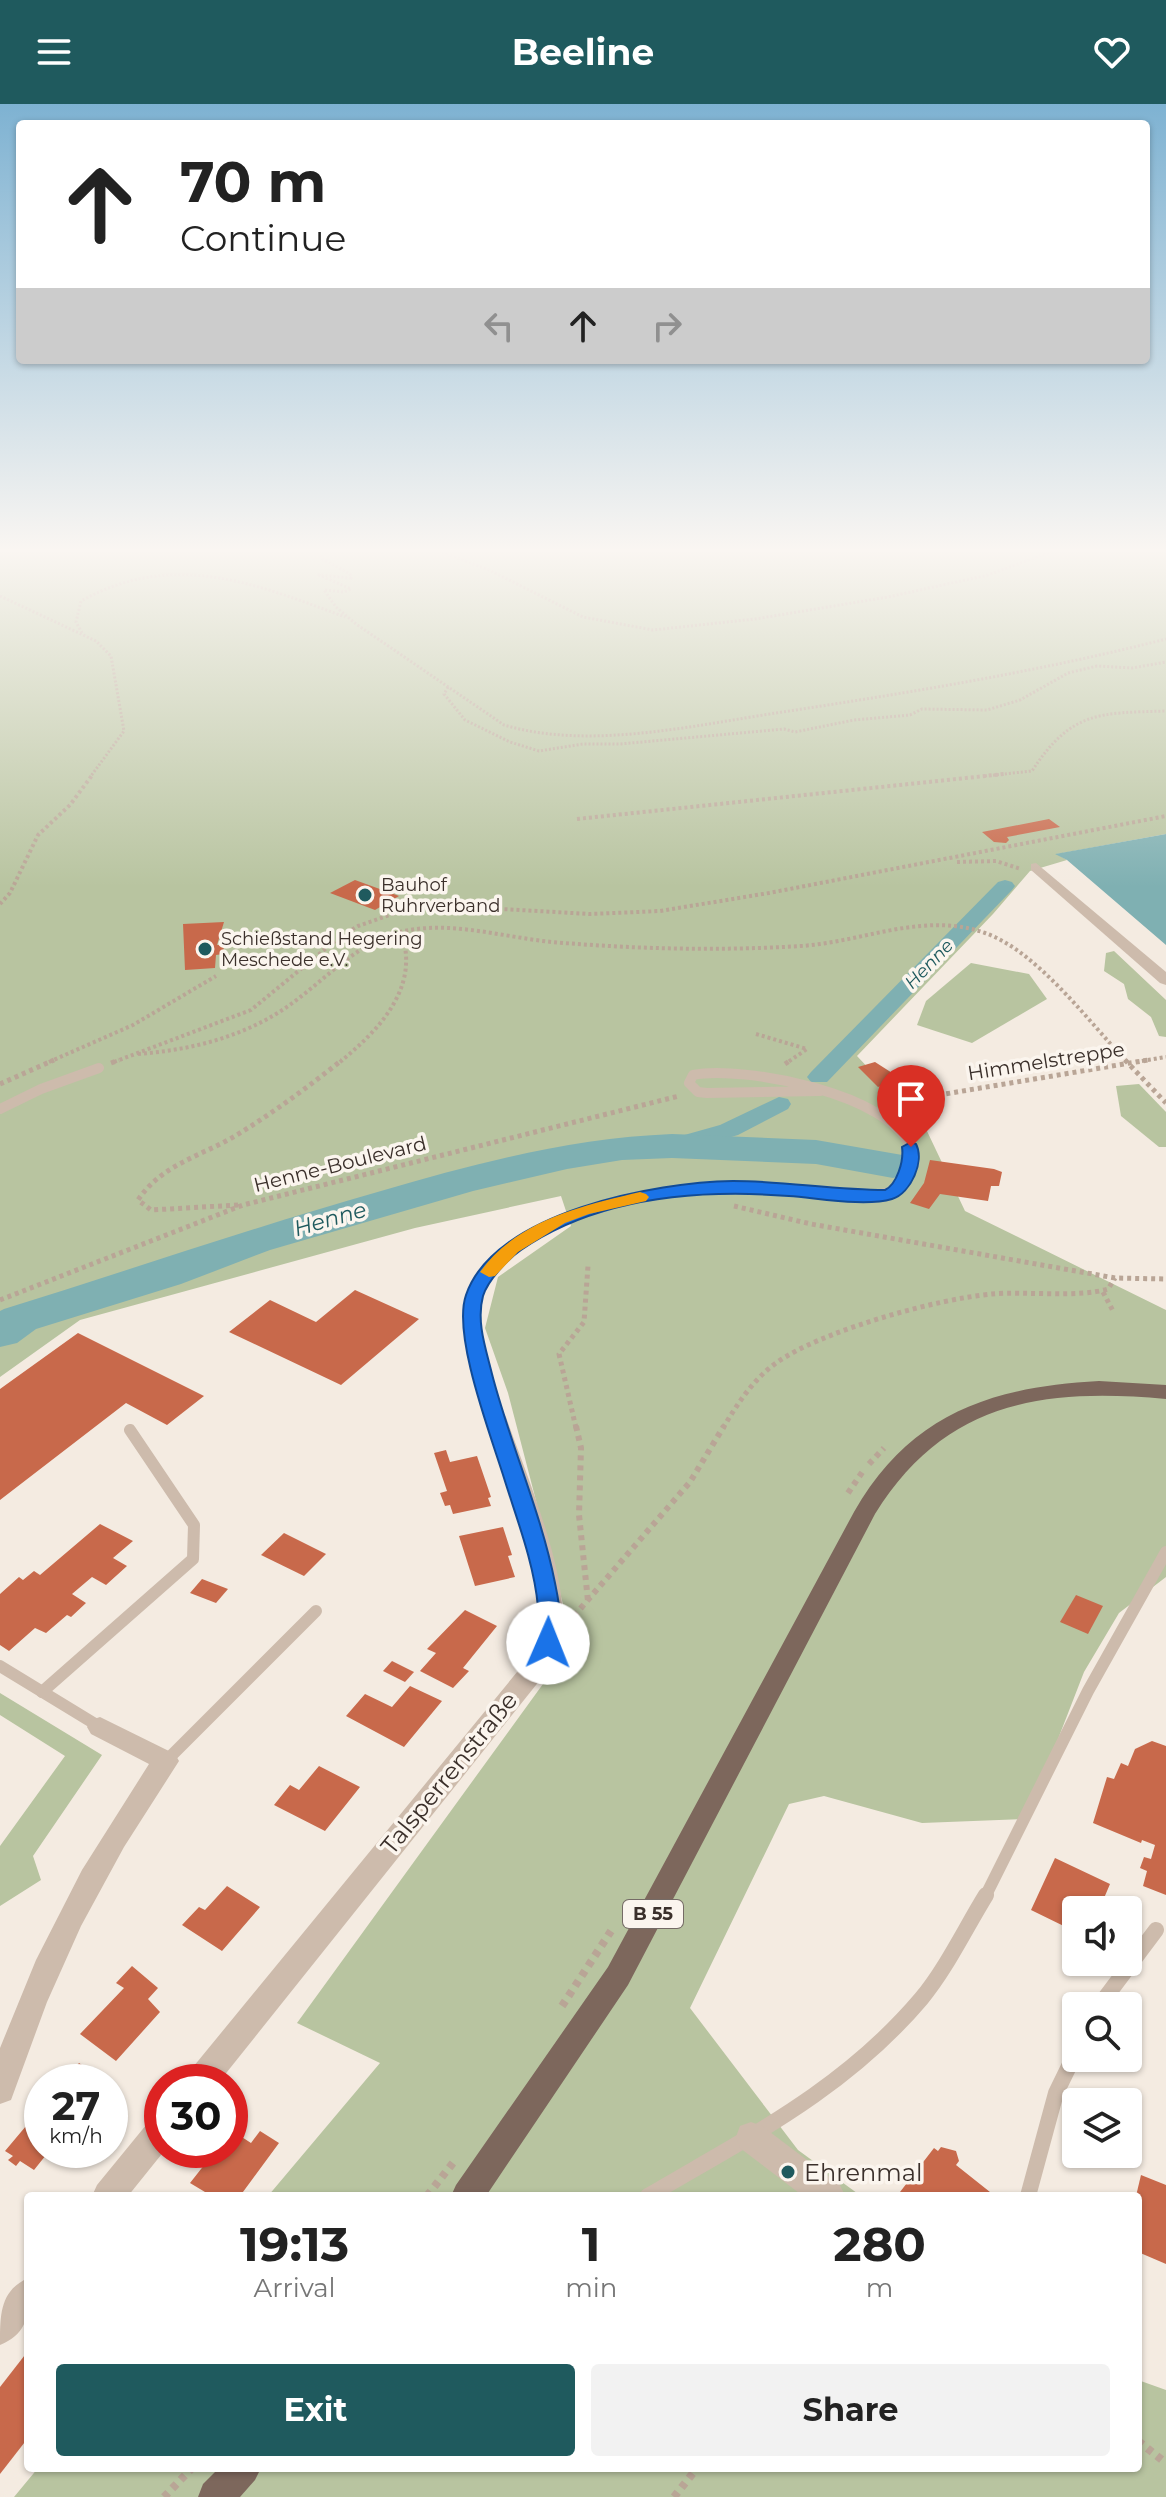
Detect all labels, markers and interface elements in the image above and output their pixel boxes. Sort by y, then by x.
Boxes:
icon: menu [32,30,76,74]
text: Beeline [512,30,654,74]
icon: heart [1090,30,1134,74]
text: 70 m [180,148,326,216]
icon: ahead [48,152,152,256]
text: Continue [180,216,346,260]
icon: left [477,304,521,348]
icon: ahead [561,304,605,348]
icon: right [645,304,689,348]
place label: Bauhof Ruhrverband [381,874,500,917]
marker: Bauhof Ruhrverband [356,886,374,904]
place label: Schießstand Hegering Meschede e.V. [221,928,423,971]
water label: Henne [900,934,958,993]
marker: Schießstand Hegering Meschede e.V. [196,940,214,958]
street label: Himmelstreppe [966,1037,1126,1085]
pin [877,1065,945,1147]
icon: arrive [889,1077,933,1121]
street label: Henne-Boulevard [251,1131,429,1197]
water label: Henne [291,1196,369,1242]
position arrow [506,1601,590,1685]
street label: Talsperrenstraße [375,1686,523,1860]
map controls [1062,1896,1142,2168]
button: sound [1062,1896,1142,1976]
road number: B 55 [623,1900,683,1928]
button: search [1062,1992,1142,2072]
speed limit sign: 30 [144,2064,248,2168]
text: 27 [52,2081,100,2130]
button: layers [1062,2088,1142,2168]
text: km/h [49,2124,103,2148]
place label: Ehrenmal [804,2158,922,2187]
marker: Ehrenmal [779,2163,797,2181]
text: 19:13 [240,2215,349,2273]
text: 1 [582,2215,601,2273]
text: 280 [833,2215,926,2273]
text: Arrival [254,2272,336,2304]
text: min [565,2272,617,2304]
text: m [866,2272,893,2304]
button: Exit [56,2364,575,2456]
button: Share [591,2364,1110,2456]

